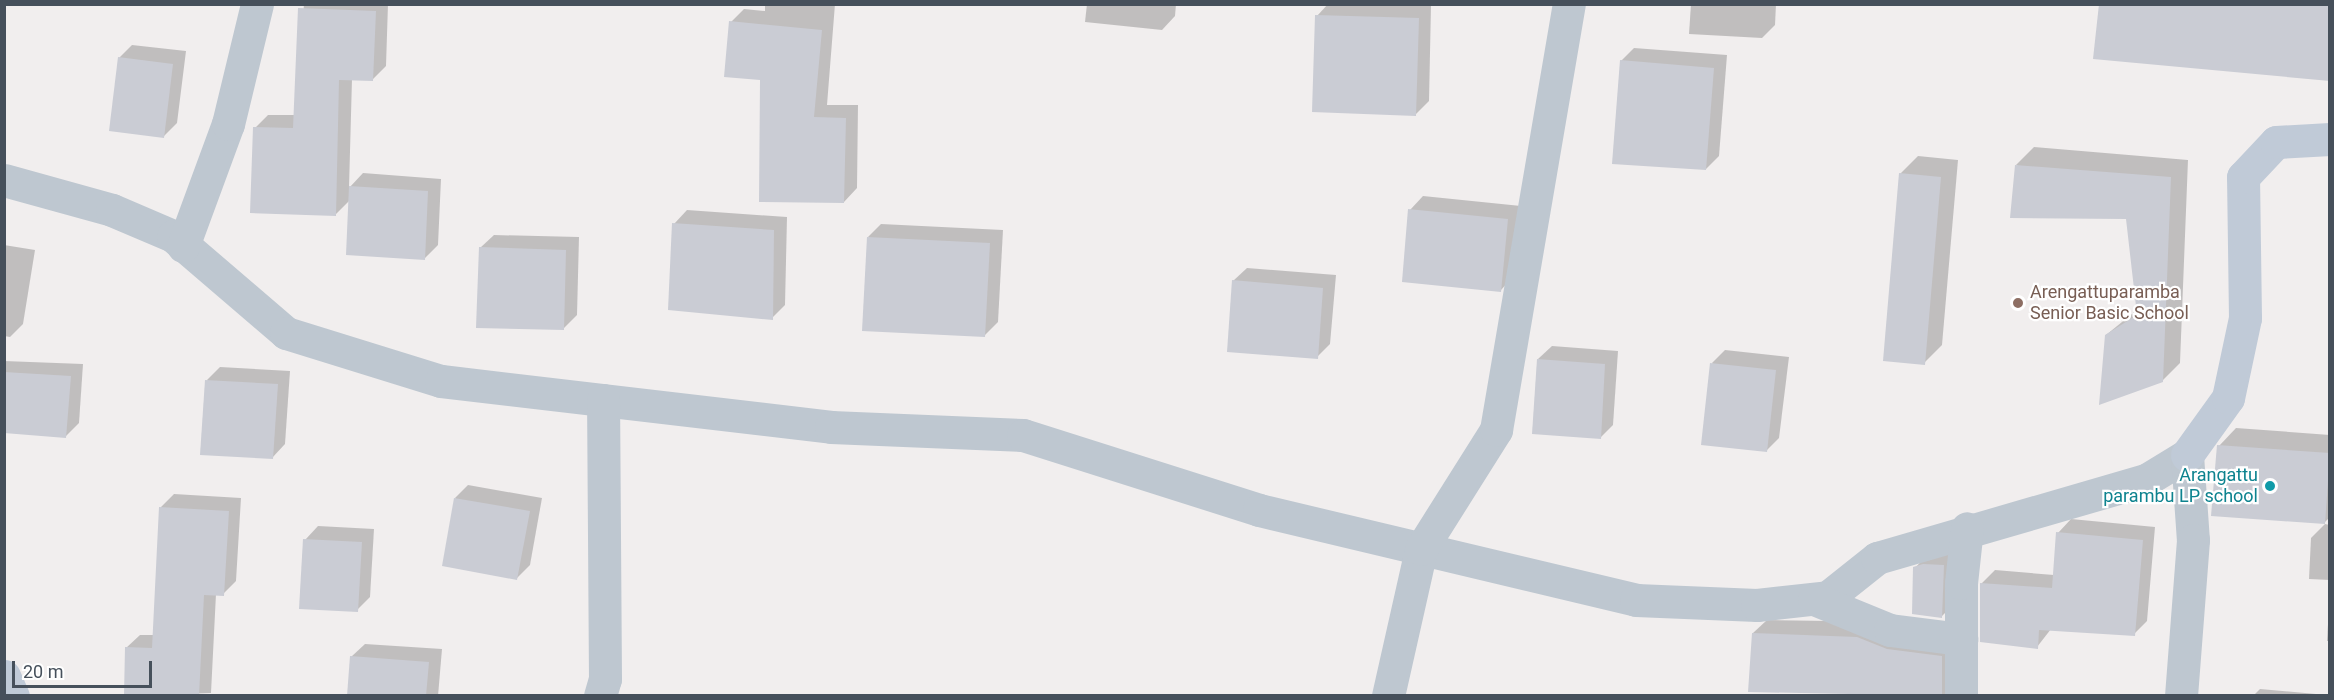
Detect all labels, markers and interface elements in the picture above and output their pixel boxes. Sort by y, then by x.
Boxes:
place label: Arengattuparamba Senior Basic School [2030,282,2189,324]
marker: Arengattuparamba Senior Basic School [2011,296,2025,310]
place label: Arangattu parambu LP school [2103,465,2258,508]
marker: Arangattu parambu LP school [2263,479,2277,493]
scale bar [15,649,154,687]
text: 20 m [23,661,63,682]

